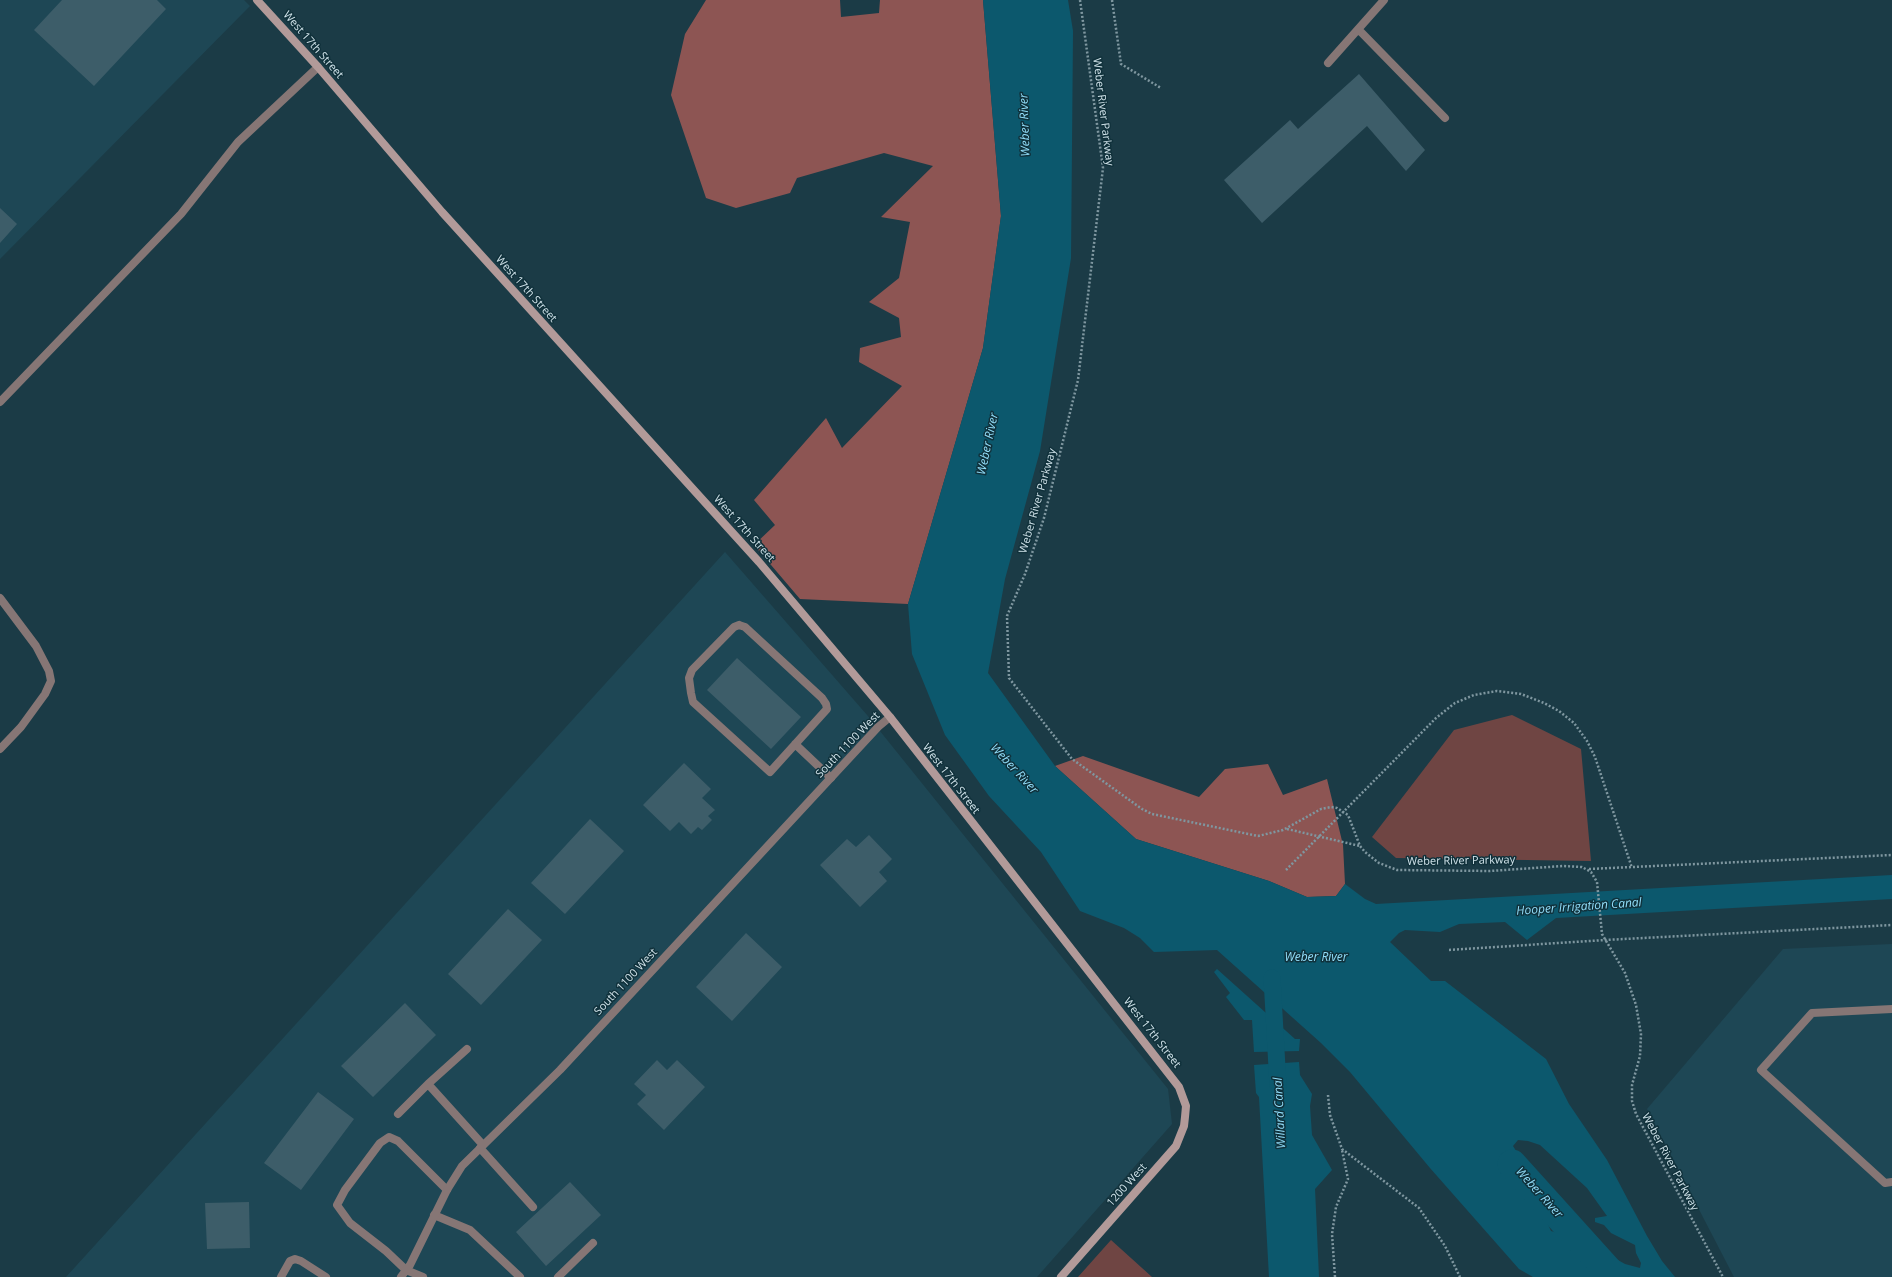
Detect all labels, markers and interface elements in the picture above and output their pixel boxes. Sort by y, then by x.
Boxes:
street label: West 17th Street [280,9,346,81]
street label: Weber River Parkway [1090,57,1116,167]
water label: Weber River [1017,93,1033,157]
street label: West 17th Street [493,253,559,325]
water label: Weber River [974,412,1002,476]
street label: Weber River Parkway [1017,447,1059,555]
street label: West 17th Street [711,493,777,565]
street label: South 1100 West [813,709,883,781]
street label: West 17th Street [920,741,982,817]
water label: Weber River [987,741,1041,797]
street label: Weber River Parkway [1407,853,1515,869]
water label: Hooper Irrigation Canal [1516,895,1642,919]
street label: South 1100 West [592,946,660,1018]
water label: Weber River [1284,951,1348,965]
street label: West 17th Street [1121,995,1183,1071]
water label: Willard Canal [1271,1077,1289,1149]
street label: Weber River Parkway [1639,1111,1701,1213]
street label: 1200 West [1104,1161,1150,1209]
water label: Weber River [1513,1165,1565,1221]

